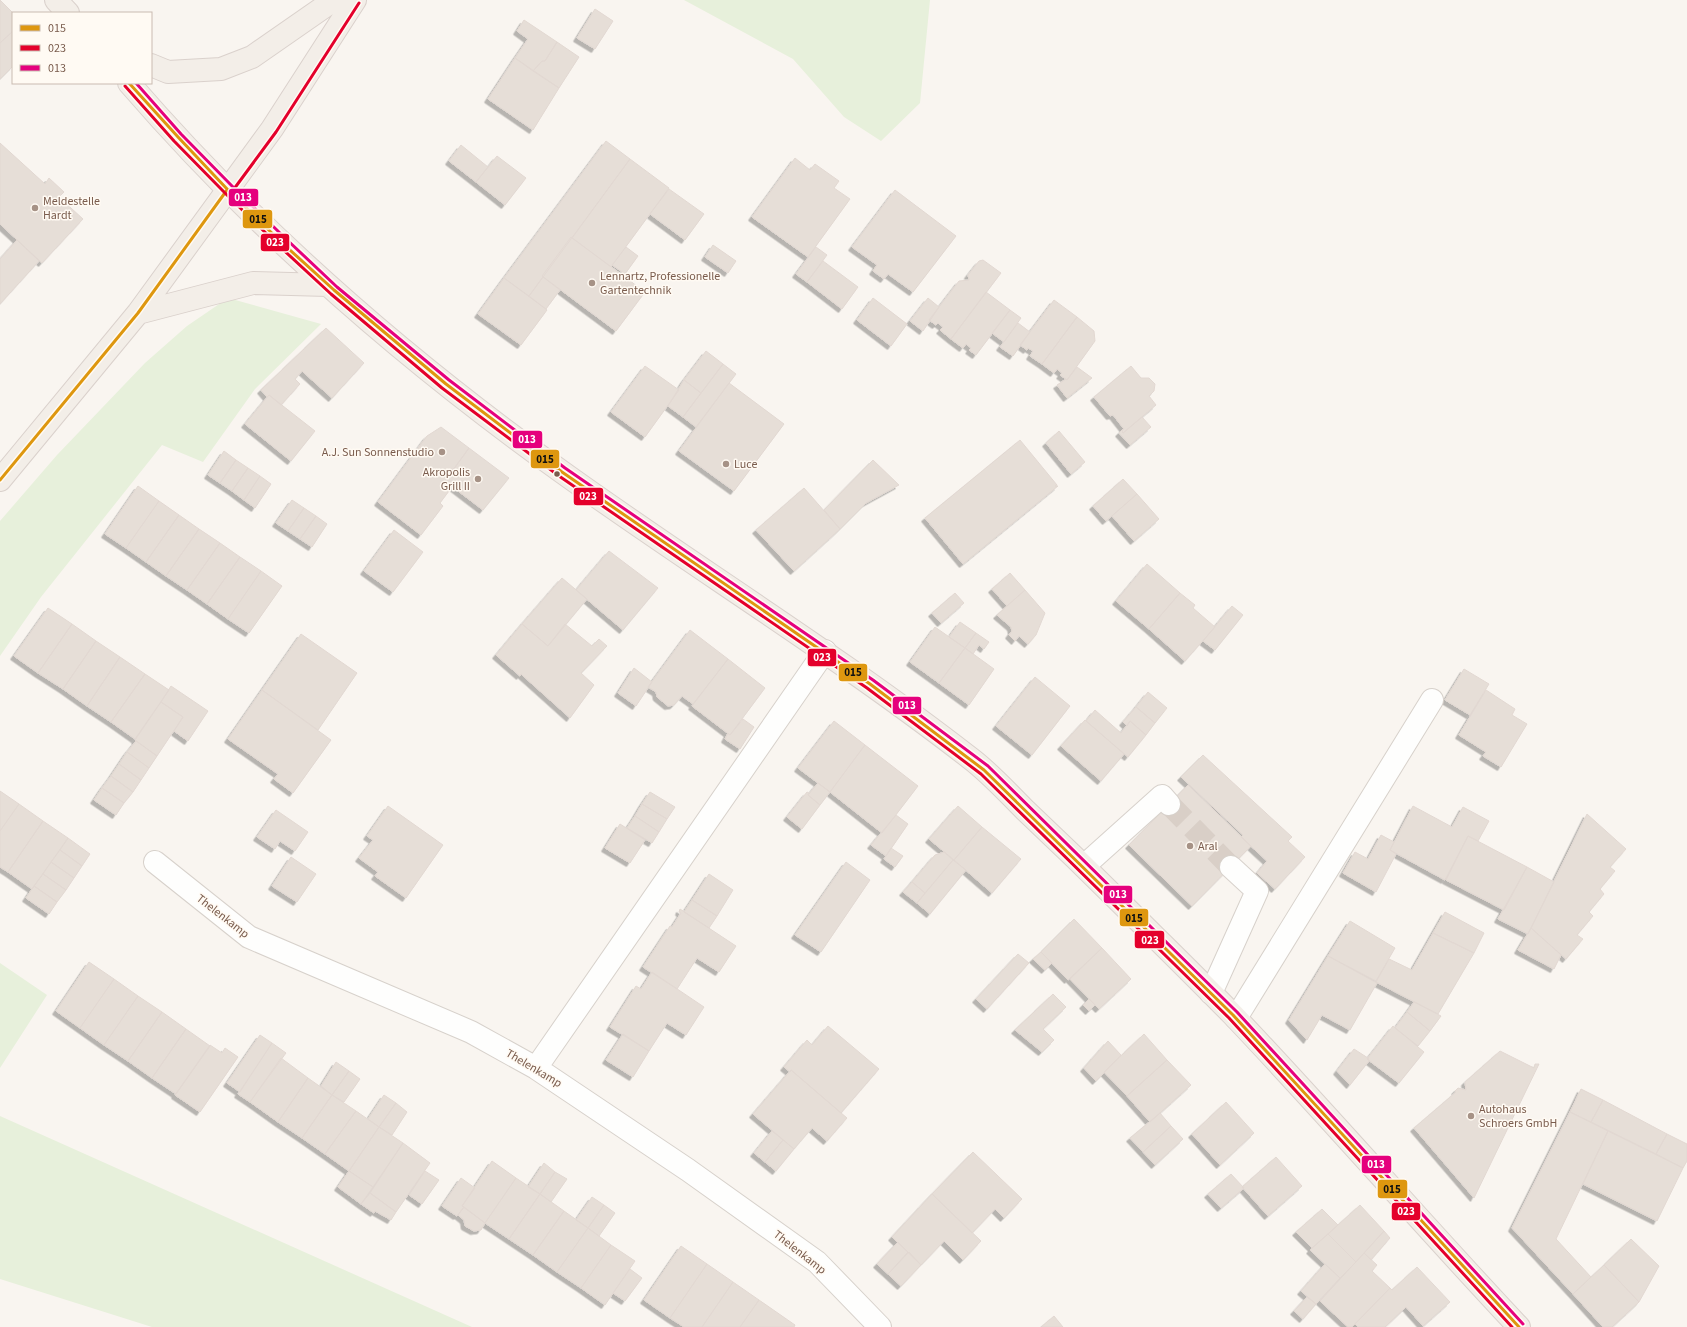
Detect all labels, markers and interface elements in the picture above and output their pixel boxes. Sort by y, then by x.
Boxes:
legend [12,12,152,84]
text: 015 [48,20,66,37]
text: 023 [48,40,66,57]
text: 013 [48,60,66,77]
line badge: 013 [228,188,259,207]
text: 013 [234,190,252,205]
place label: Meldestelle Hardt [43,193,100,224]
marker: Meldestelle Hardt [30,203,40,213]
line badge: 015 [242,209,273,229]
text: 015 [249,212,267,227]
line badge: 023 [260,233,290,252]
text: 023 [266,235,284,250]
place label: Lennartz, Professionelle Gartentechnik [600,268,720,299]
marker: Lennartz, Professionelle Gartentechnik [587,278,597,288]
line badge: 013 [512,430,543,449]
text: 013 [518,432,536,447]
place label: A.J. Sun Sonnenstudio [322,444,434,461]
marker: A.J. Sun Sonnenstudio [437,447,447,457]
line badge: 015 [530,449,560,469]
text: 015 [536,452,554,467]
place label: Luce [734,456,757,473]
marker: Luce [721,459,731,469]
place label: Akropolis Grill II [423,464,470,495]
unlabelled marker [552,469,562,479]
marker: Akropolis Grill II [473,474,483,484]
line badge: 023 [573,487,604,506]
text: 023 [579,489,597,504]
line badge: 023 [807,648,837,667]
text: 023 [813,650,831,665]
line badge: 015 [838,663,868,682]
text: 015 [844,665,862,680]
line badge: 013 [892,696,922,715]
text: 013 [898,698,916,713]
place label: Aral [1198,838,1218,855]
marker: Aral [1185,841,1195,851]
line badge: 013 [1103,885,1133,904]
text: 013 [1109,887,1127,902]
street label: Thelenkamp [193,890,253,943]
line badge: 015 [1119,908,1149,927]
text: 015 [1125,911,1143,926]
line badge: 023 [1134,930,1165,949]
text: 023 [1141,933,1159,948]
street label: Thelenkamp [502,1045,565,1092]
place label: Autohaus Schroers GmbH [1479,1101,1557,1132]
marker: Autohaus Schroers GmbH [1466,1111,1476,1121]
line badge: 013 [1361,1155,1392,1174]
text: 013 [1367,1157,1385,1172]
line badge: 015 [1377,1179,1408,1199]
text: 015 [1383,1182,1401,1197]
line badge: 023 [1391,1202,1421,1221]
text: 023 [1397,1204,1415,1219]
street label: Thelenkamp [770,1226,830,1279]

